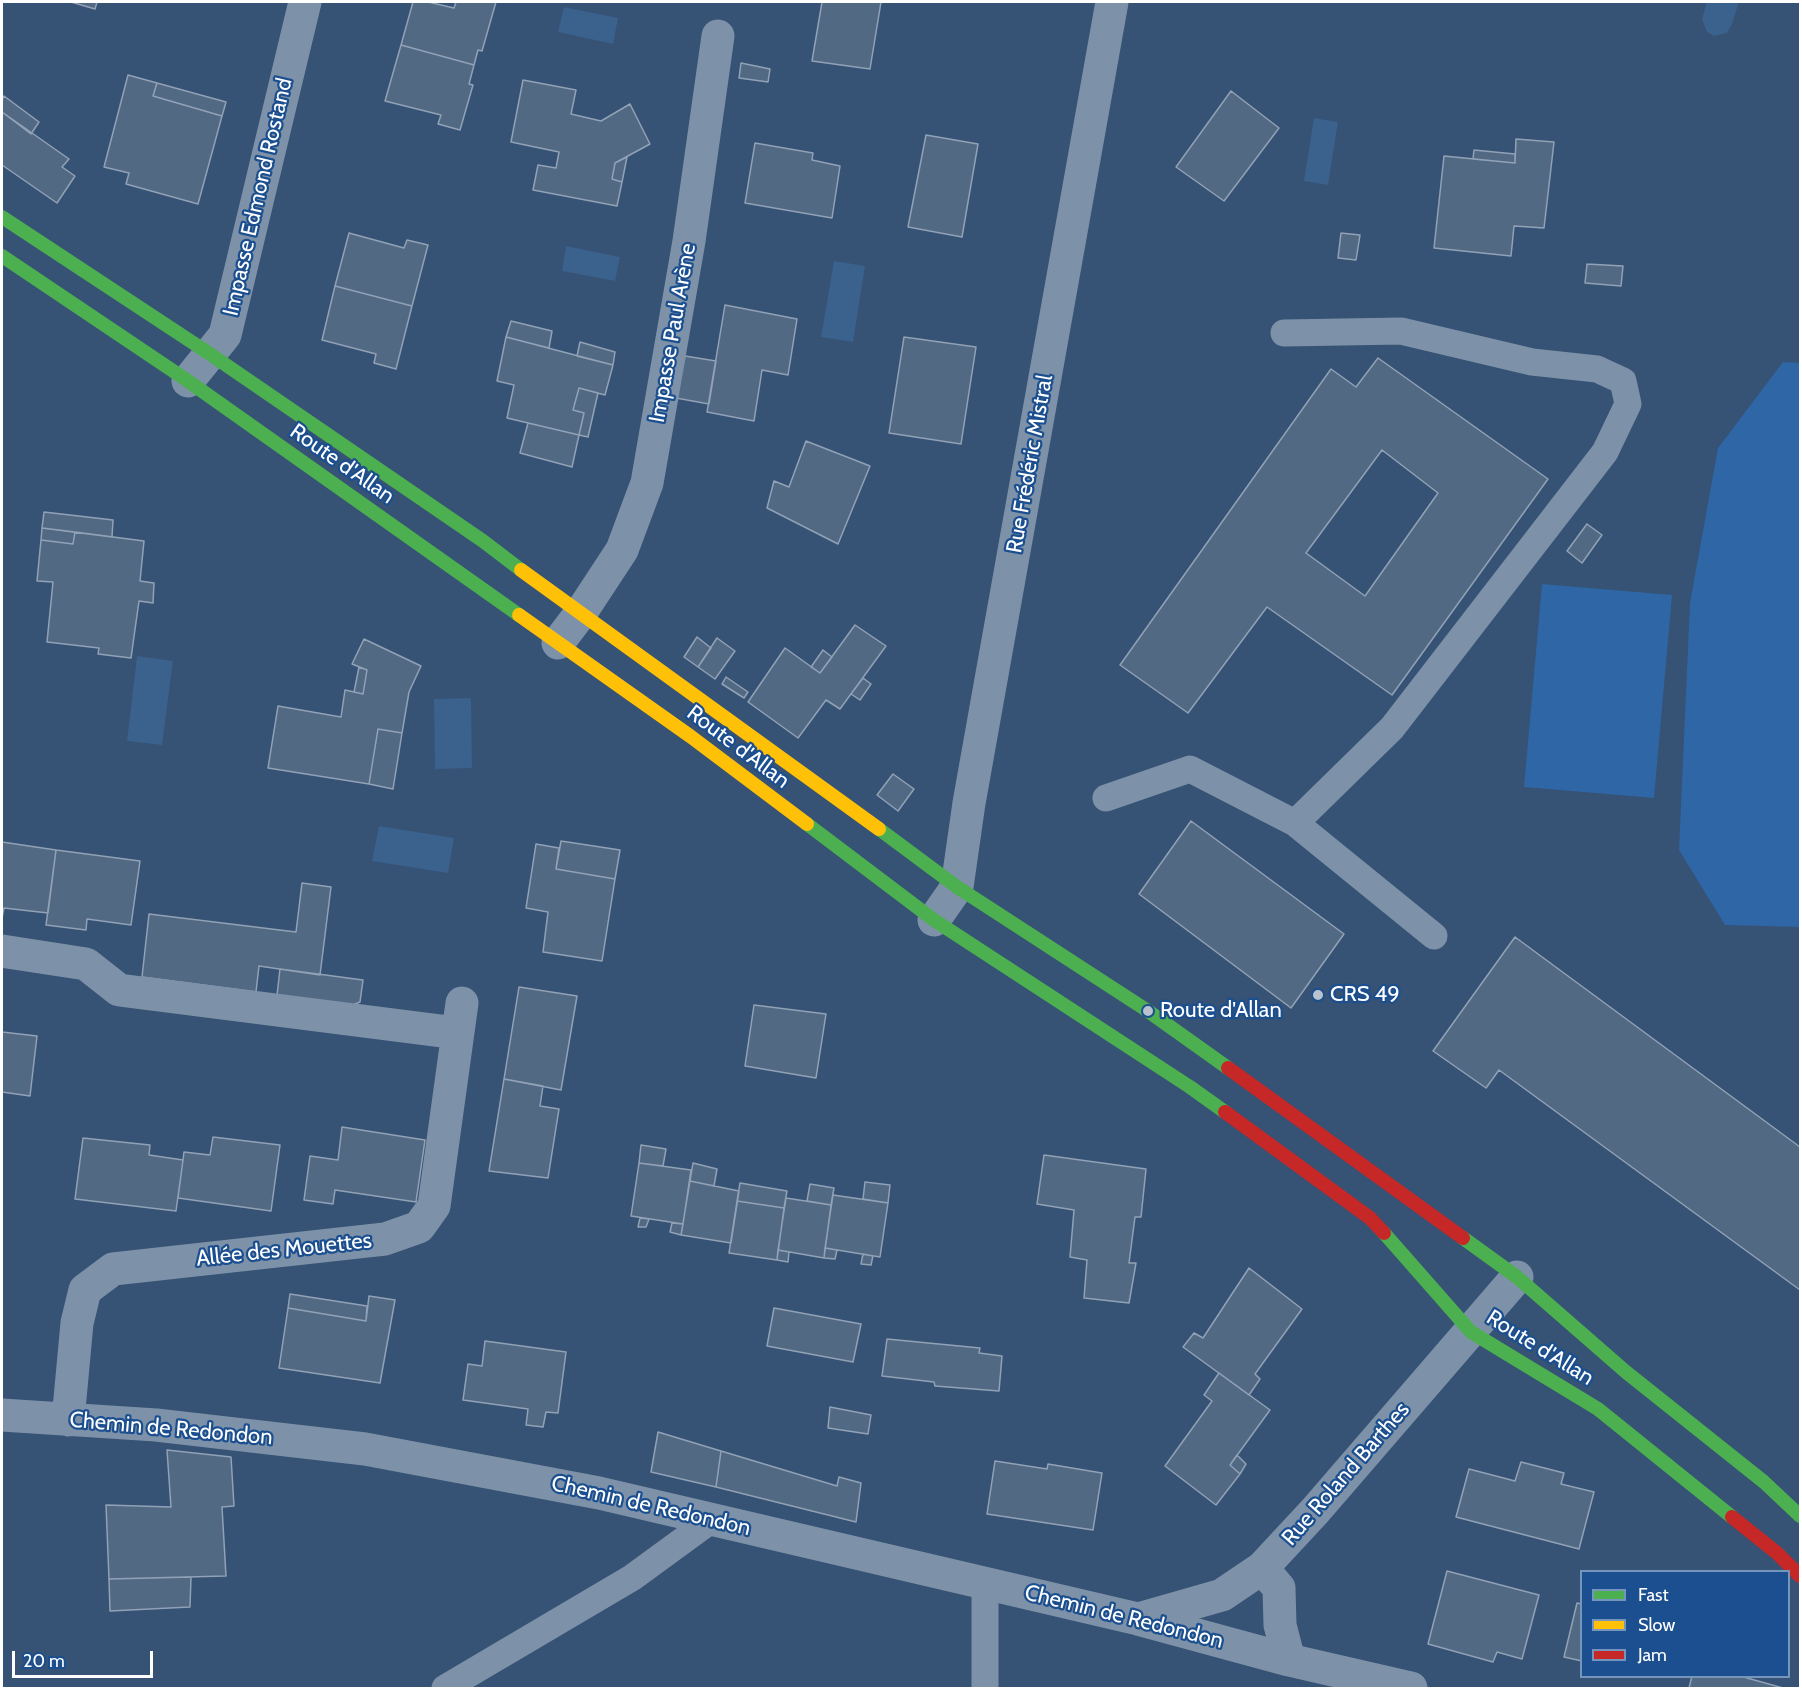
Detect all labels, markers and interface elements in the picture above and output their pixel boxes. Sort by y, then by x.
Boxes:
street label: Impasse Edmond Rostand [218,75,298,319]
street label: Impasse Paul Arène [644,241,702,425]
street label: Rue Frédéric Mistral [1001,373,1059,555]
street label: Route d'Allan [285,418,399,510]
street label: Route d'Allan [681,700,795,794]
place label: CRS 49 [1330,982,1400,1008]
marker: CRS 49 [1311,988,1325,1002]
place label: Route d'Allan [1160,998,1282,1024]
marker: Route d'Allan [1141,1004,1155,1018]
street label: Allée des Mouettes [195,1228,373,1272]
street label: Route d'Allan [1481,1305,1599,1391]
street label: Rue Roland Barthes [1277,1397,1415,1551]
street label: Chemin de Redondon [68,1407,274,1451]
street label: Chemin de Redondon [549,1470,753,1542]
legend [1580,1570,1790,1678]
street label: Chemin de Redondon [1022,1580,1226,1654]
text: Fast [1638,1584,1669,1606]
text: Slow [1638,1614,1675,1636]
scale bar [15,1639,156,1677]
text: Jam [1638,1644,1667,1666]
text: 20 m [23,1650,65,1672]

